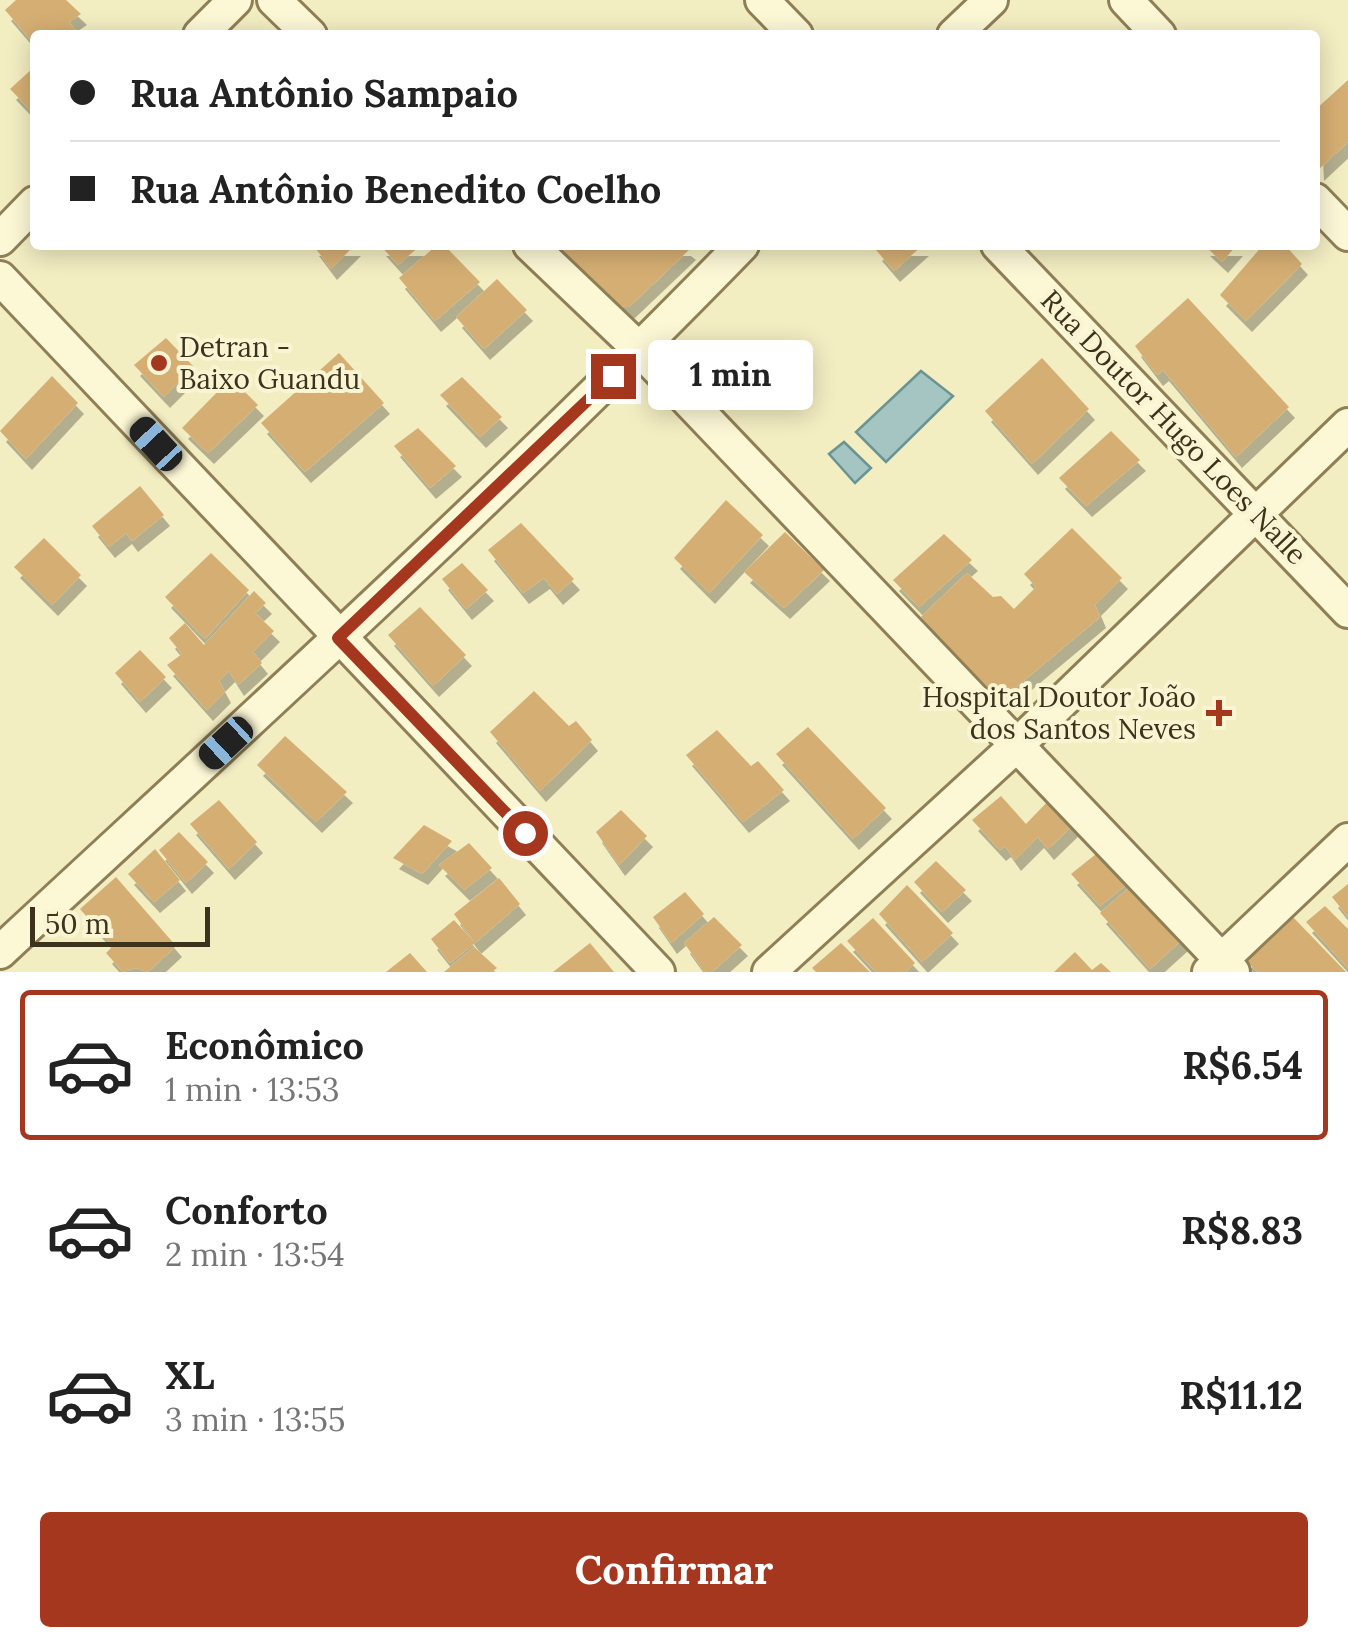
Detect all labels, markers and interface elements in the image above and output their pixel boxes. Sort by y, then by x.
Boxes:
text: Rua Antônio Sampaio [130,69,518,117]
text: Rua Antônio Benedito Coelho [130,165,661,213]
street label: Rua Doutor Hugo Loes Nalle [1033,282,1315,572]
place label: Detran - Baixo Guandu [179,329,360,397]
callout: 1 min [648,341,813,411]
marker: Detran - Baixo Guandu [148,352,170,374]
route end [591,354,636,399]
text: 1 min [690,354,771,395]
car [125,412,187,476]
place label: Hospital Doutor João dos Santos Neves [922,679,1196,747]
marker: Hospital Doutor João dos Santos Neves [1206,700,1232,726]
car [194,712,258,774]
route start [503,811,548,856]
scale bar [30,902,210,946]
text: 50 m [45,906,110,942]
icon: car [45,1020,135,1110]
text: Econômico [165,1021,364,1069]
text: R$6.54 [1182,1041,1303,1089]
text: 1 min · 13:53 [165,1069,340,1110]
icon: car [45,1185,135,1275]
text: Conforto [165,1186,328,1234]
text: R$8.83 [1181,1206,1303,1254]
text: 2 min · 13:54 [165,1234,345,1275]
icon: car [45,1350,135,1440]
text: XL [165,1351,215,1399]
text: R$11.12 [1179,1371,1303,1419]
text: 3 min · 13:55 [165,1399,345,1440]
button: Confirmar [40,1512,1308,1627]

